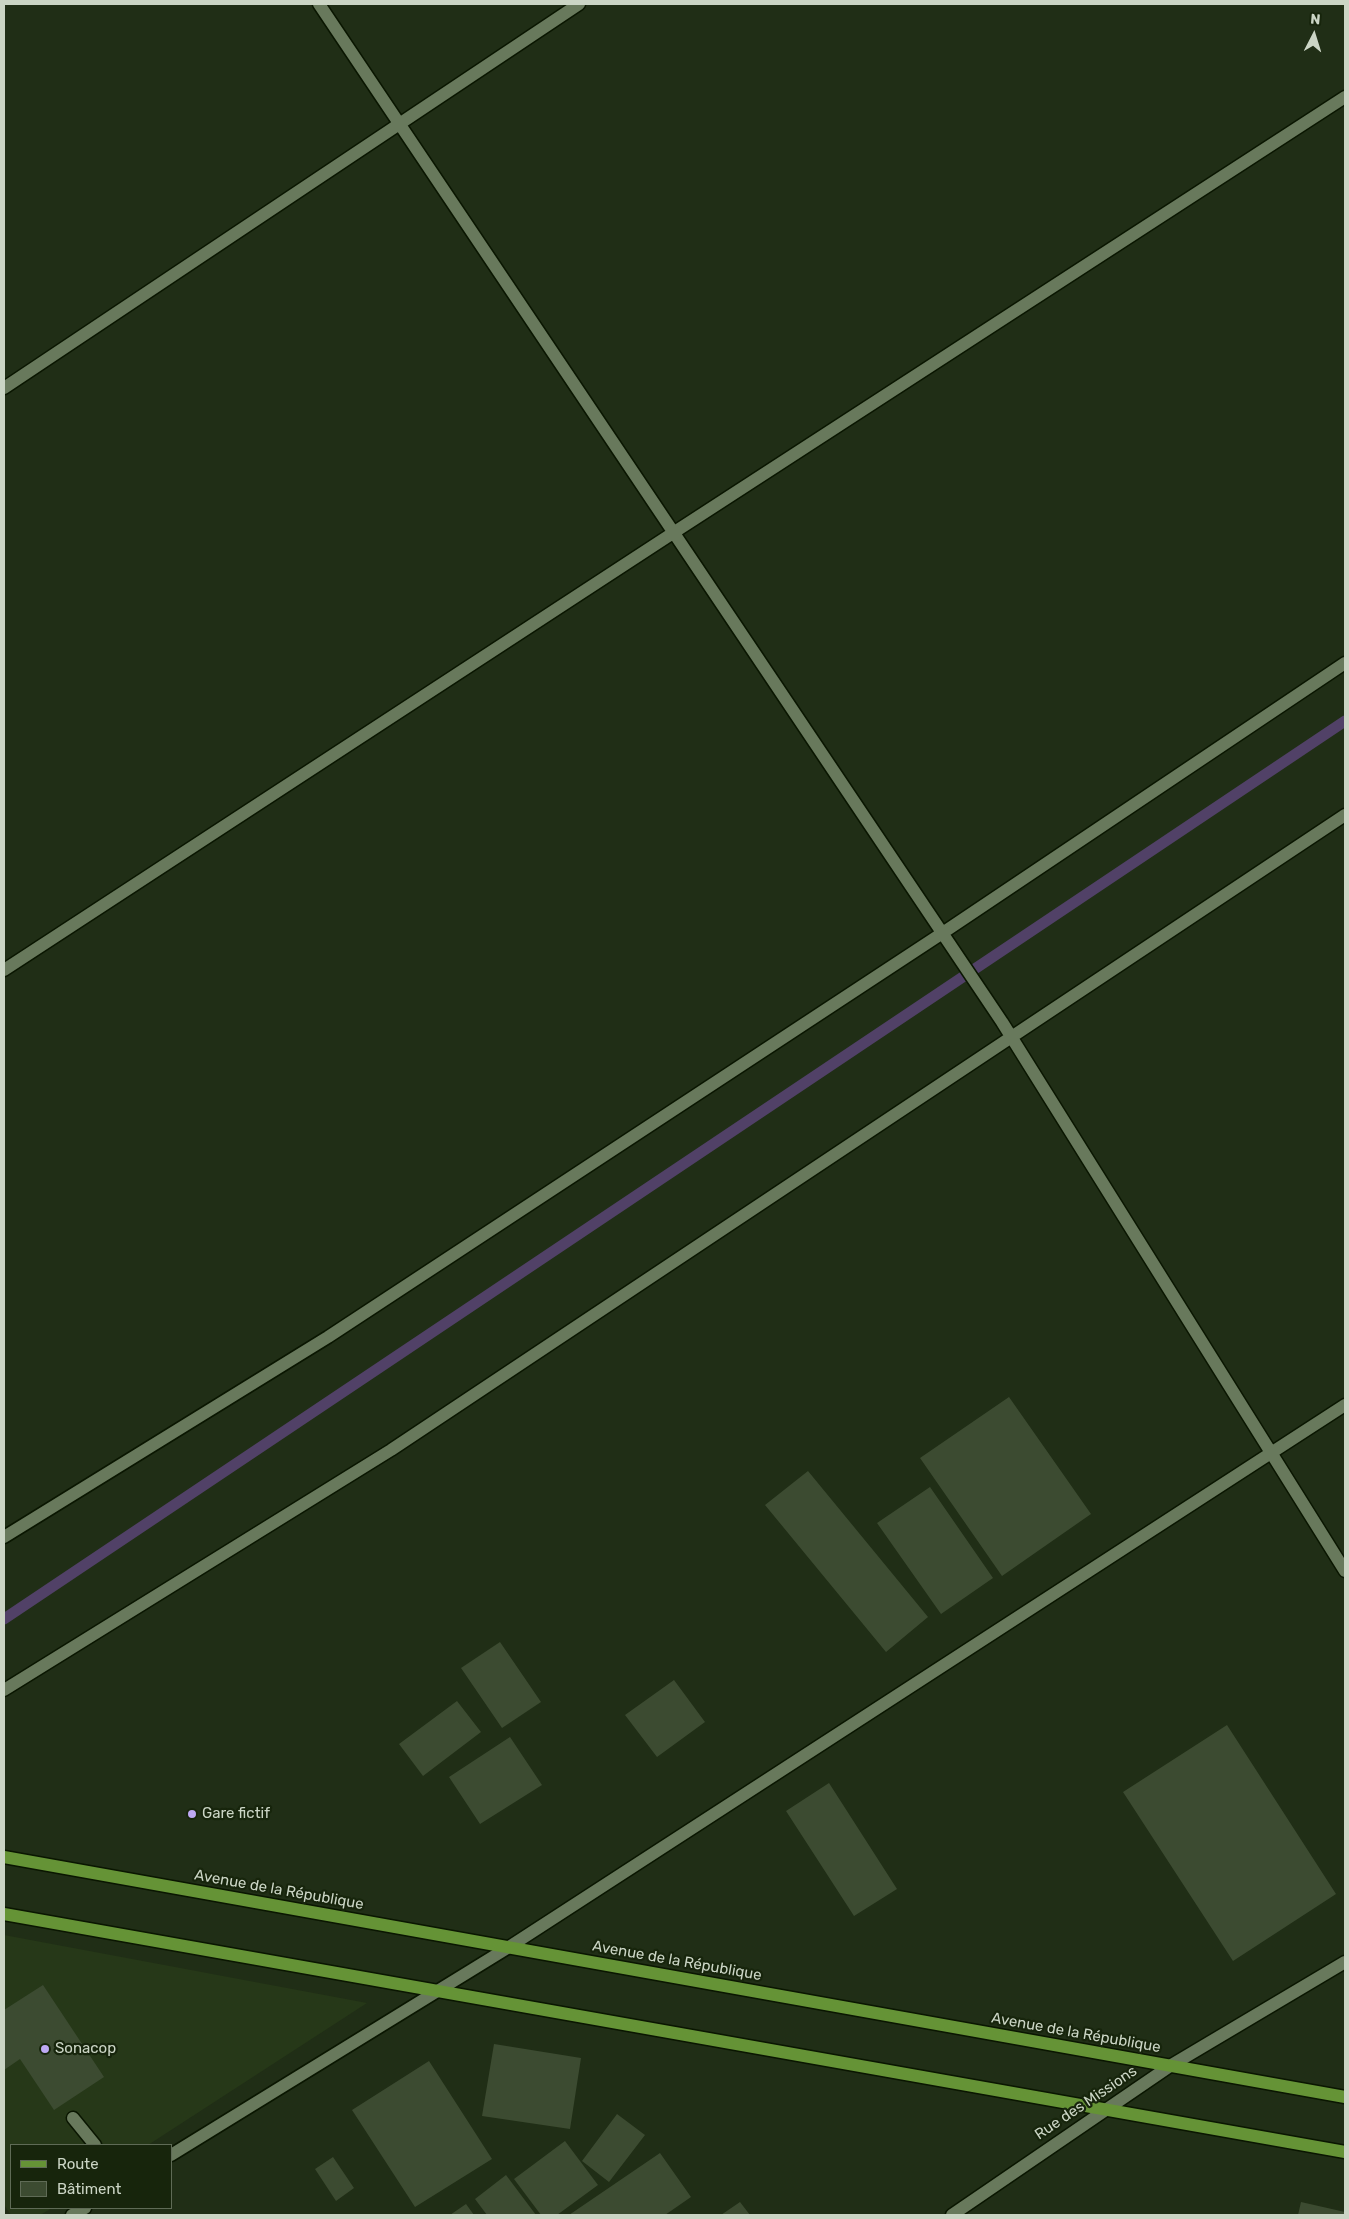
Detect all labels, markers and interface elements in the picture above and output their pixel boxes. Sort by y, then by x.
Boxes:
north arrow [1289,10,1339,60]
text: N [1310,11,1321,28]
place label: Gare fictif [202,1805,270,1823]
marker: Gare fictif [186,1808,198,1820]
street label: Avenue de la République [193,1866,365,1914]
street label: Avenue de la République [591,1937,763,1985]
street label: Avenue de la République [990,2009,1162,2057]
place label: Sonacop [55,2040,116,2058]
marker: Sonacop [39,2043,51,2055]
street label: Rue des Missions [1031,2062,1141,2144]
legend [10,2144,172,2209]
text: Route [57,2155,99,2173]
text: Bâtiment [57,2180,121,2198]

